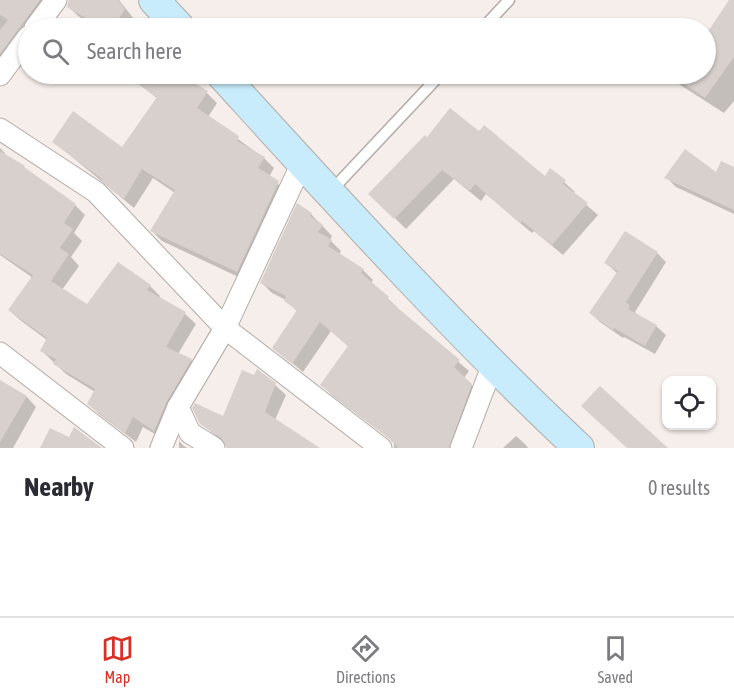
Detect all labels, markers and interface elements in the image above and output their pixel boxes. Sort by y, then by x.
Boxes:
search box [18,18,716,84]
icon: search [39,35,72,68]
text: Search here [87,38,182,64]
map controls [662,376,716,430]
button: locate [662,376,716,430]
text: Nearby [24,472,94,502]
text: 0 results [648,476,710,499]
tab: Map [101,632,134,686]
tab: Directions [336,632,396,686]
tab: Saved [598,632,633,686]

